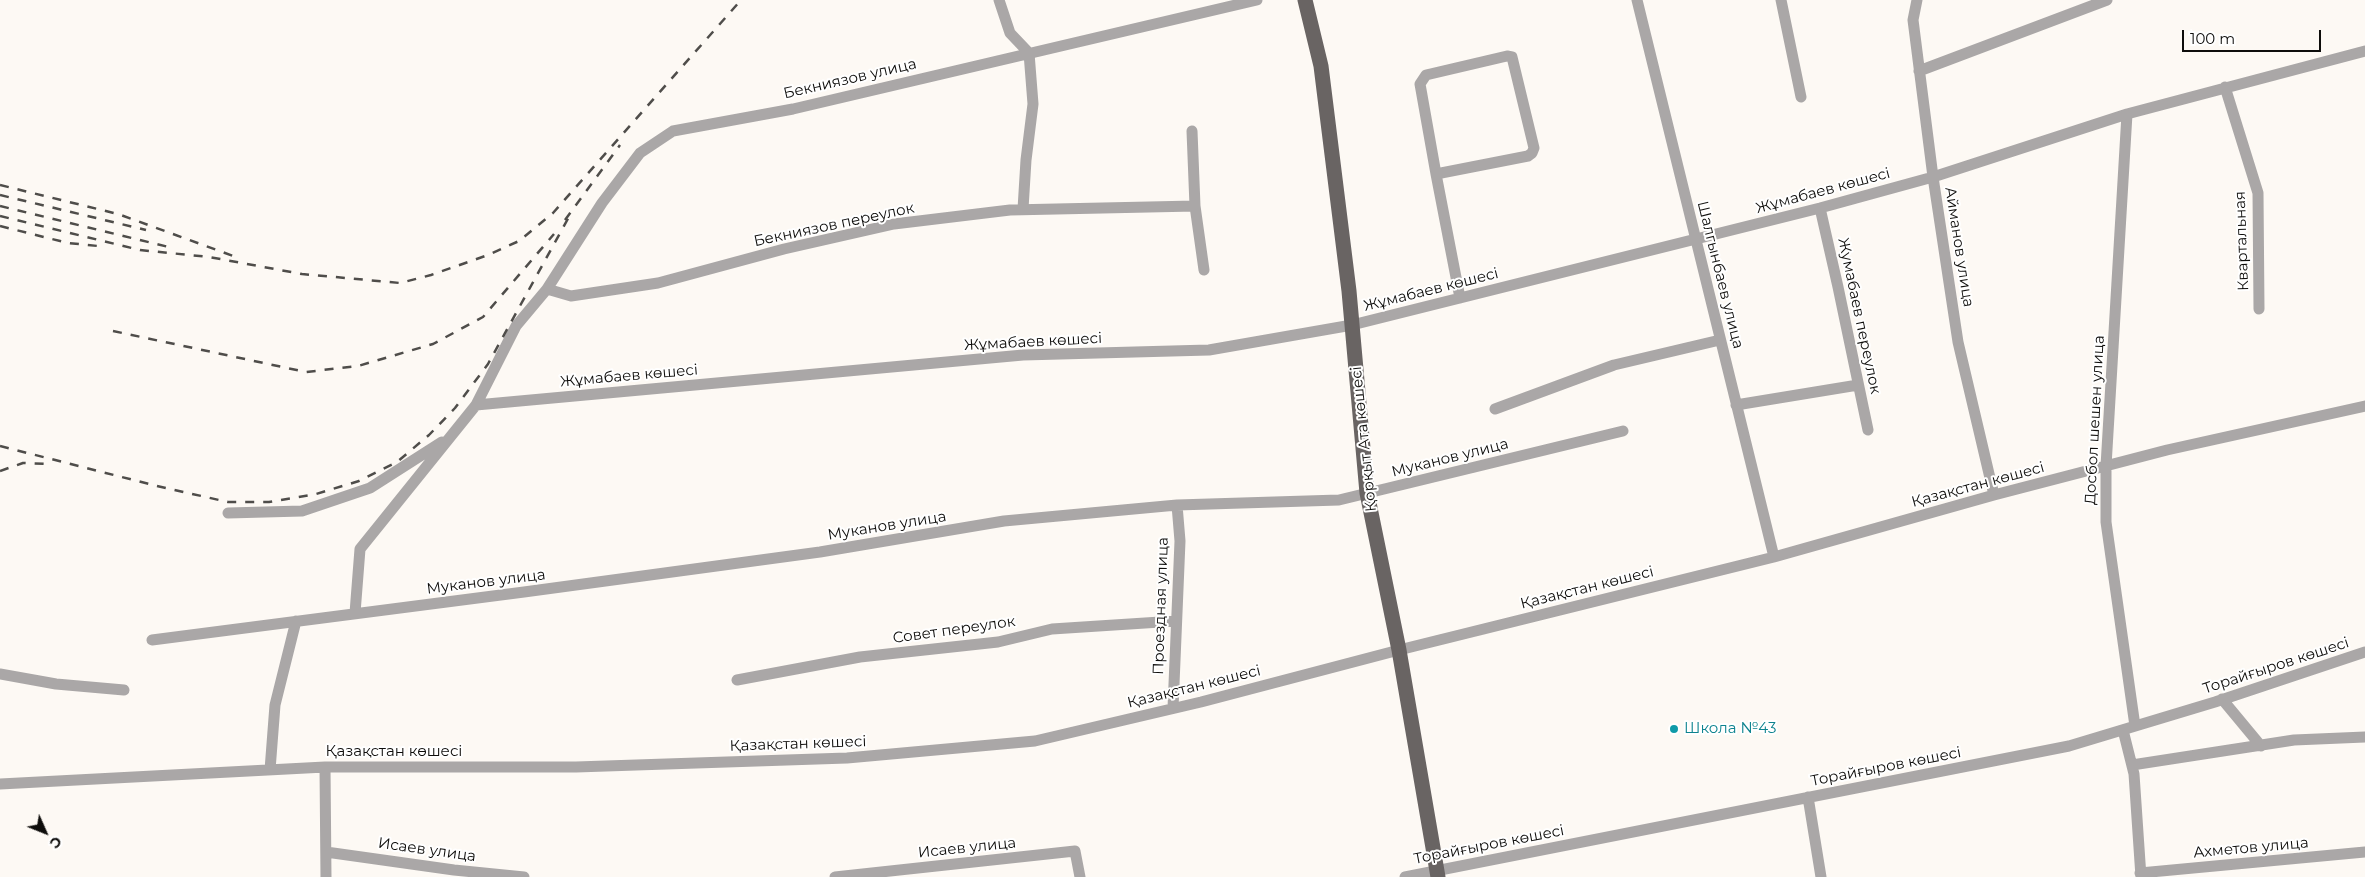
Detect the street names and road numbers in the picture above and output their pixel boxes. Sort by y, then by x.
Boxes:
street label: Бекниязов улица [782,55,918,103]
street label: Жұмабаев көшесі [1754,164,1892,218]
street label: Айманов улица [1941,186,1977,308]
street label: Квартальная [2231,191,2253,291]
street label: Бекниязов переулок [752,199,916,251]
street label: Шалгынбаев улица [1693,199,1747,351]
street label: Жумабаев переулок [1834,236,1884,396]
street label: Жұмабаев көшесі [1362,265,1500,315]
street label: Жұмабаев көшесі [963,329,1103,355]
street label: Досбол шешен улица [2082,335,2108,505]
street label: Жұмабаев көшесі [559,361,699,391]
street label: Қорқыт Ата көшесі [1347,365,1381,513]
street label: Муканов улица [1390,435,1510,481]
street label: Қазақстан көшесі [1910,459,2046,511]
street label: Муканов улица [826,508,948,544]
street label: Проездная улица [1150,537,1172,675]
street label: Қазақстан көшесі [1518,563,1656,613]
street label: Муканов улица [426,566,546,598]
street label: Совет переулок [892,612,1016,648]
street label: Торайғыров көшесі [2201,634,2351,698]
street label: Қазақстан көшесі [1125,662,1263,712]
street label: Қазақстан көшесі [729,733,867,755]
street label: Қазақстан көшесі [326,743,462,761]
street label: Торайғыров көшесі [1809,744,1963,790]
street label: Торайғыров көшесі [1412,822,1566,868]
street label: Исаев улица [377,834,477,866]
street label: Исаев улица [917,834,1017,862]
street label: Ахметов улица [2193,834,2309,862]

